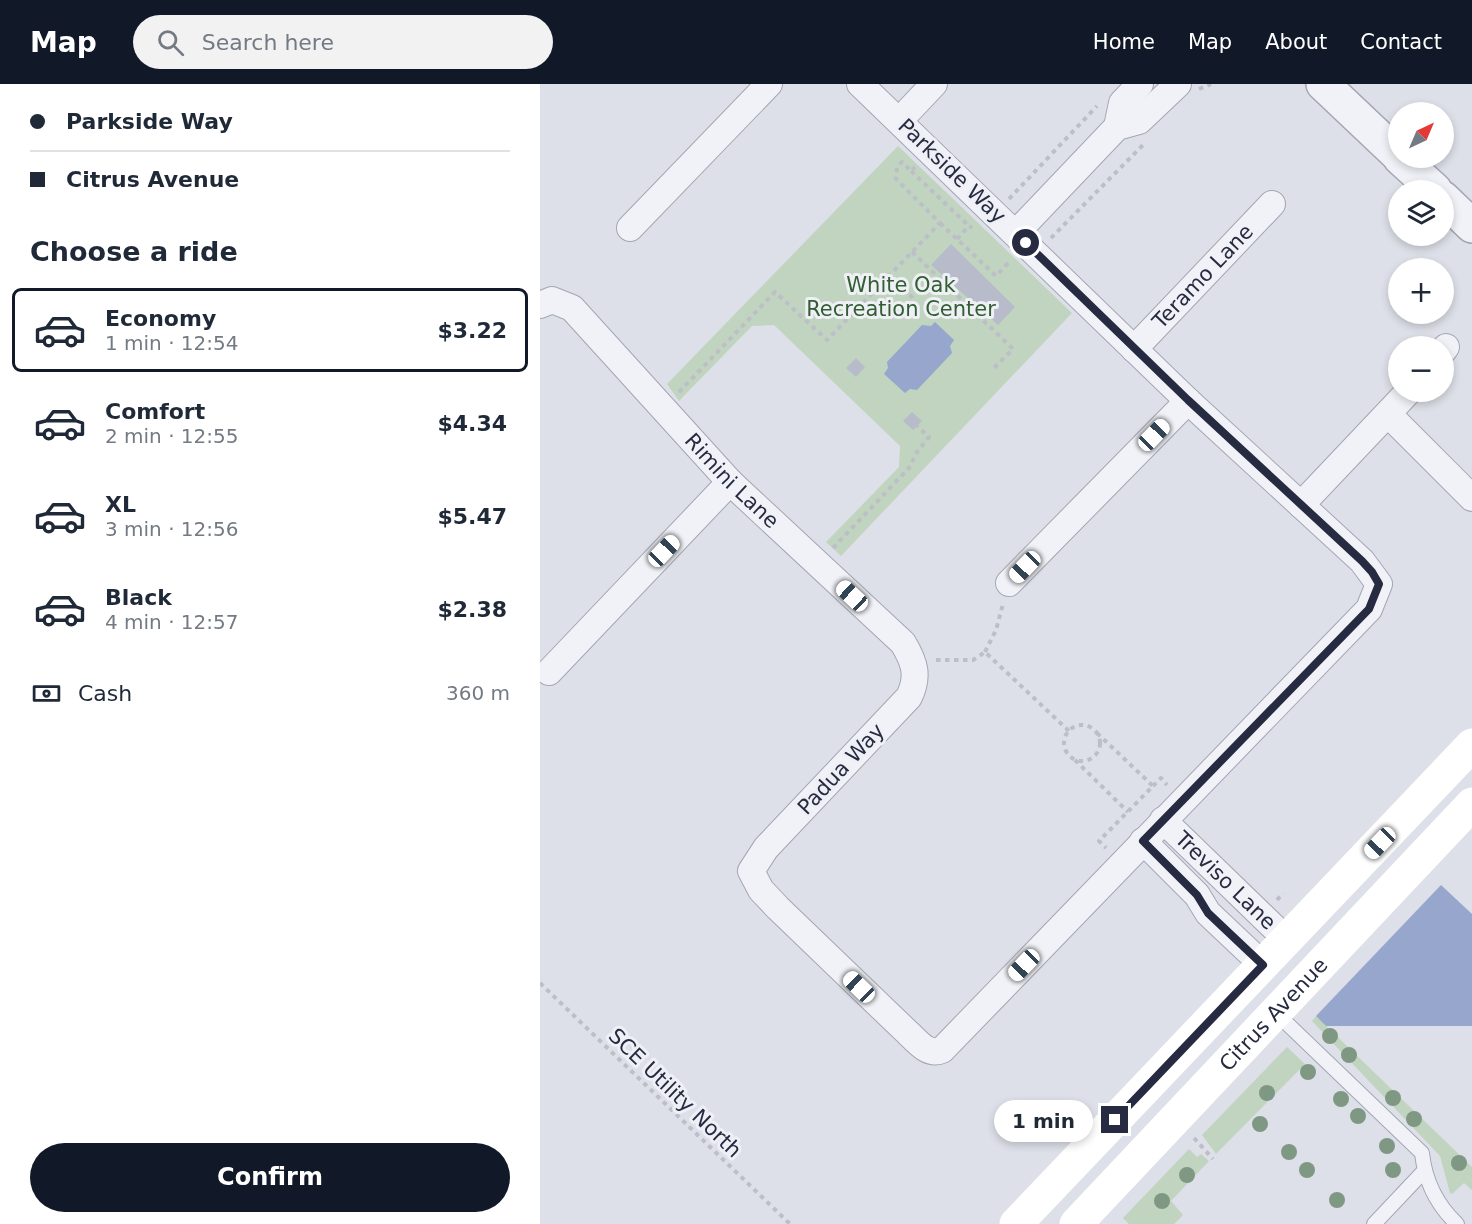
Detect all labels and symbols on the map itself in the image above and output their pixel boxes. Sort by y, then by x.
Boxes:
north arrow [1388,102,1454,168]
street label: Parkside Way [893,114,1011,228]
street label: Teramo Lane [1147,220,1258,334]
route start [1012,229,1039,256]
park label: White Oak Recreation Center [806,273,996,321]
car [1135,416,1173,454]
street label: Rimini Lane [680,429,784,533]
car [645,532,683,570]
car [1006,548,1044,586]
car [833,577,871,615]
street label: Padua Way [793,719,889,819]
car [1361,824,1399,862]
street label: Treviso Lane [1170,826,1281,934]
car [1005,946,1043,984]
street label: Citrus Avenue [1215,953,1333,1076]
car [840,968,878,1006]
street label: SCE Utility North [604,1024,746,1162]
callout: 1 min [995,1099,1094,1141]
route end [1101,1106,1128,1133]

